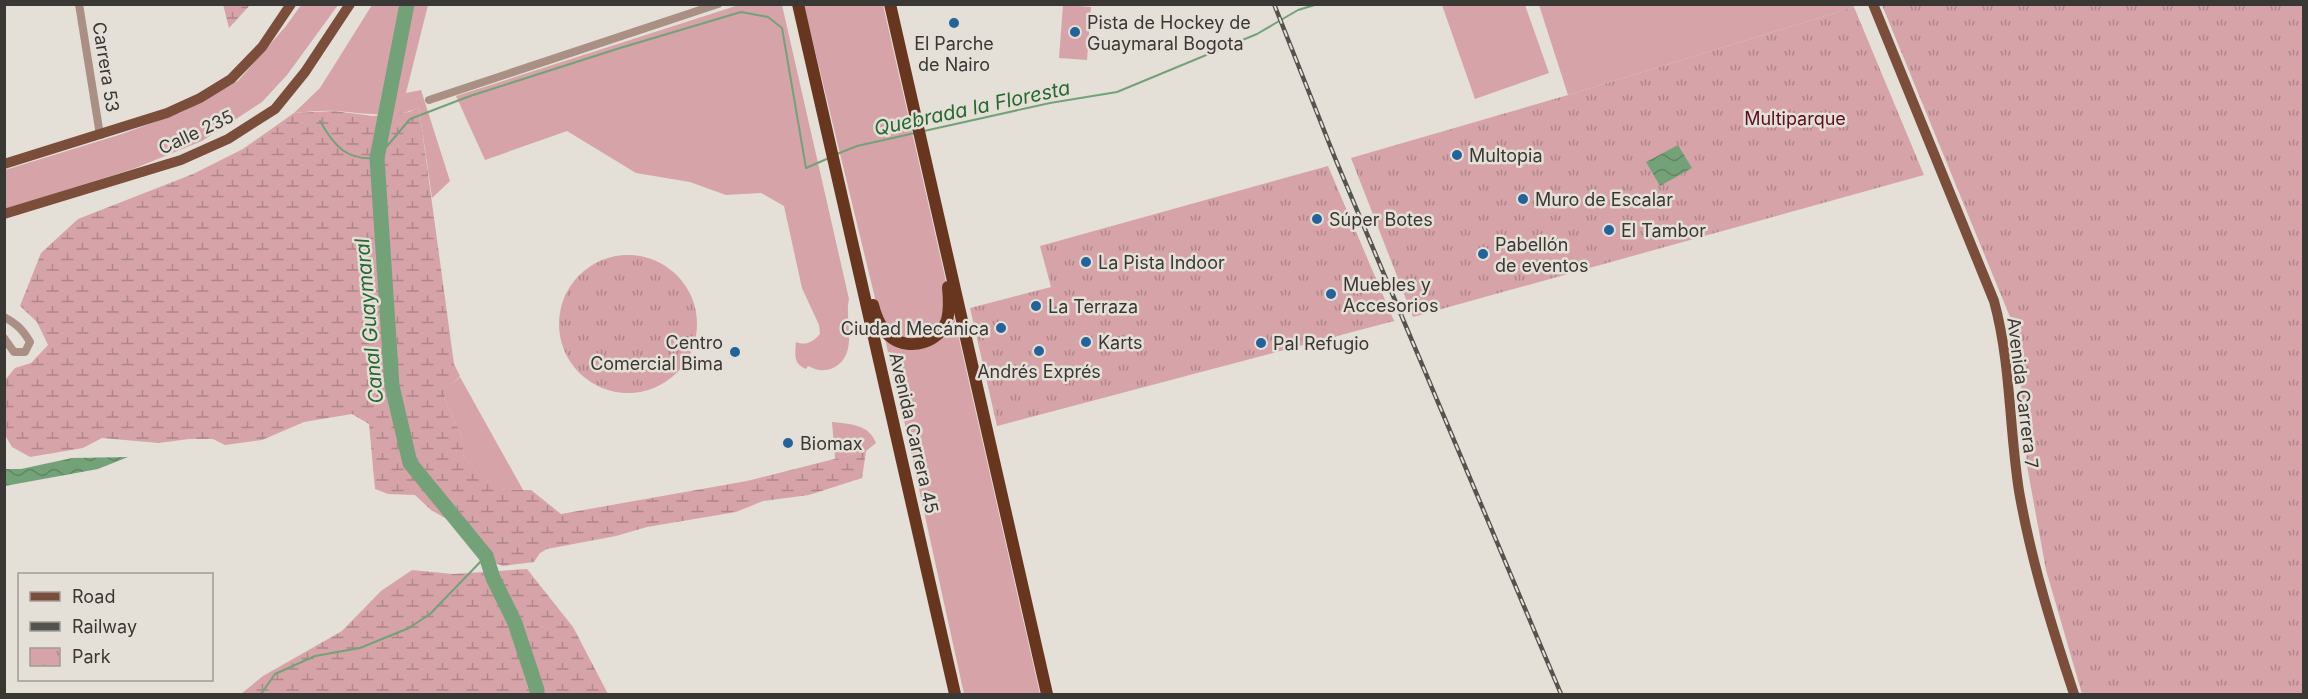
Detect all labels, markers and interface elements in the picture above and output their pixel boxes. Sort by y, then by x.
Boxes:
place label: Pista de Hockey de Guaymaral Bogota [1087,12,1251,54]
marker: El Parche de Nairo [947,16,961,30]
street label: Carrera 53 [88,20,124,114]
marker: Pista de Hockey de Guaymaral Bogota [1068,25,1082,39]
place label: El Parche de Nairo [914,33,994,75]
water label: Quebrada la Floresta [872,75,1072,141]
street label: Calle 235 [155,105,237,159]
park label: Multiparque [1744,108,1846,129]
place label: Multopia [1469,145,1543,166]
marker: Multopia [1450,148,1464,162]
place label: Muro de Escalar [1535,189,1673,210]
marker: Muro de Escalar [1516,192,1530,206]
place label: Súper Botes [1329,209,1433,230]
marker: Súper Botes [1310,212,1324,226]
place label: El Tambor [1621,220,1706,241]
marker: El Tambor [1602,223,1616,237]
place label: Pabellón de eventos [1495,234,1589,276]
water label: Canal Guaymaral [350,237,388,405]
marker: Pabellón de eventos [1476,247,1490,261]
place label: La Pista Indoor [1098,252,1225,273]
marker: La Pista Indoor [1079,255,1093,269]
place label: Muebles y Accesorios [1343,274,1438,316]
marker: Muebles y Accesorios [1324,287,1338,301]
place label: La Terraza [1048,296,1138,317]
marker: La Terraza [1029,299,1043,313]
street label: Avenida Carrera 7 [2003,316,2043,470]
place label: Ciudad Mecánica [841,318,989,339]
marker: Ciudad Mecánica [994,321,1008,335]
place label: Centro Comercial Bima [590,332,723,374]
place label: Karts [1098,332,1142,353]
place label: Pal Refugio [1273,333,1369,354]
marker: Karts [1079,335,1093,349]
marker: Pal Refugio [1254,336,1268,350]
marker: Andrés Exprés [1032,344,1046,358]
marker: Centro Comercial Bima [728,345,742,359]
street label: Avenida Carrera 45 [885,351,943,515]
place label: Andrés Exprés [977,361,1101,382]
place label: Biomax [800,433,863,454]
marker: Biomax [781,436,795,450]
legend [18,573,213,681]
text: Road [72,586,115,607]
text: Railway [72,616,137,637]
text: Park [72,646,111,667]

